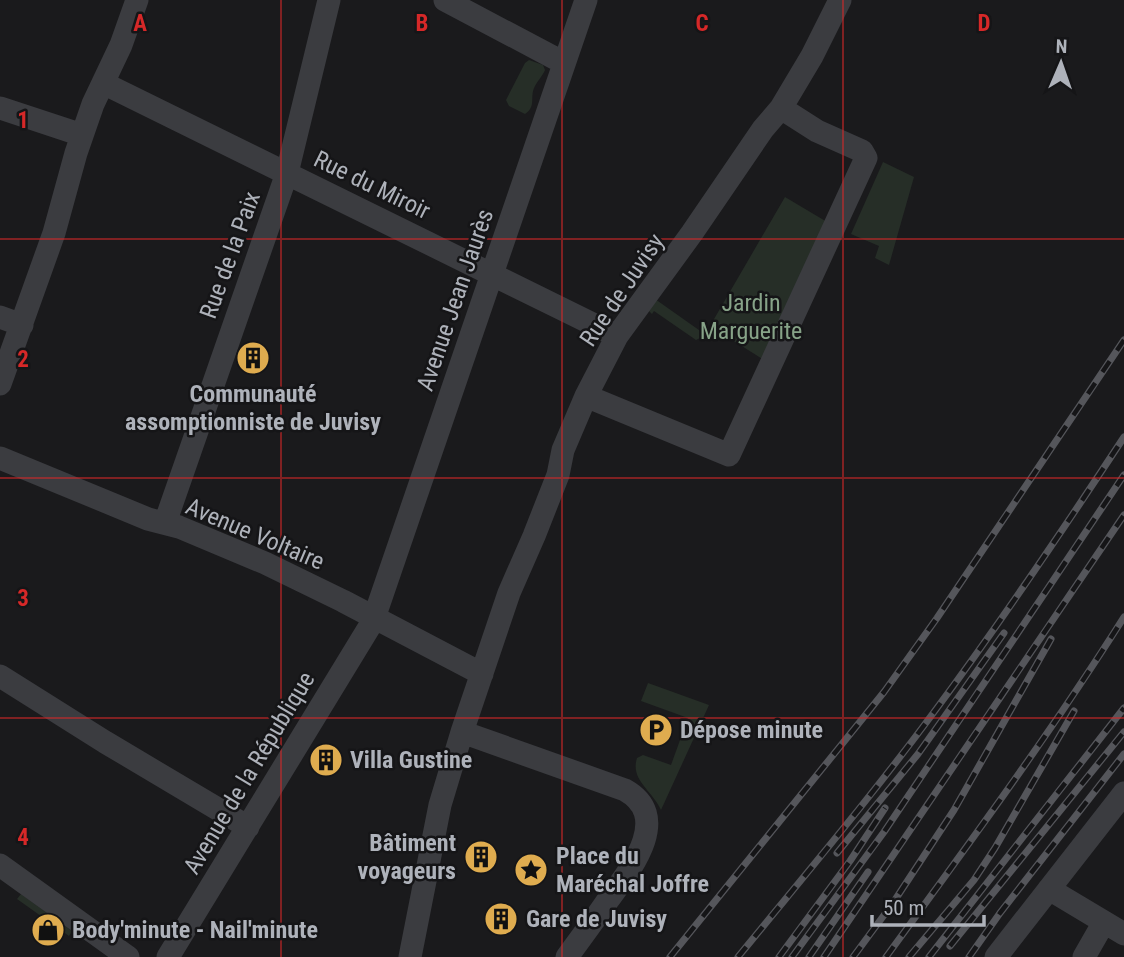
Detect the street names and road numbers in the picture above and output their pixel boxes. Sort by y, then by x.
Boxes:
street label: Rue du Miroir [309,145,435,225]
street label: Rue de la Paix [194,188,266,322]
street label: Avenue Jean Jaurès [411,206,499,394]
street label: Rue de Juvisy [574,228,670,352]
street label: Avenue Voltaire [182,492,328,576]
street label: Avenue de la République [178,667,320,879]

